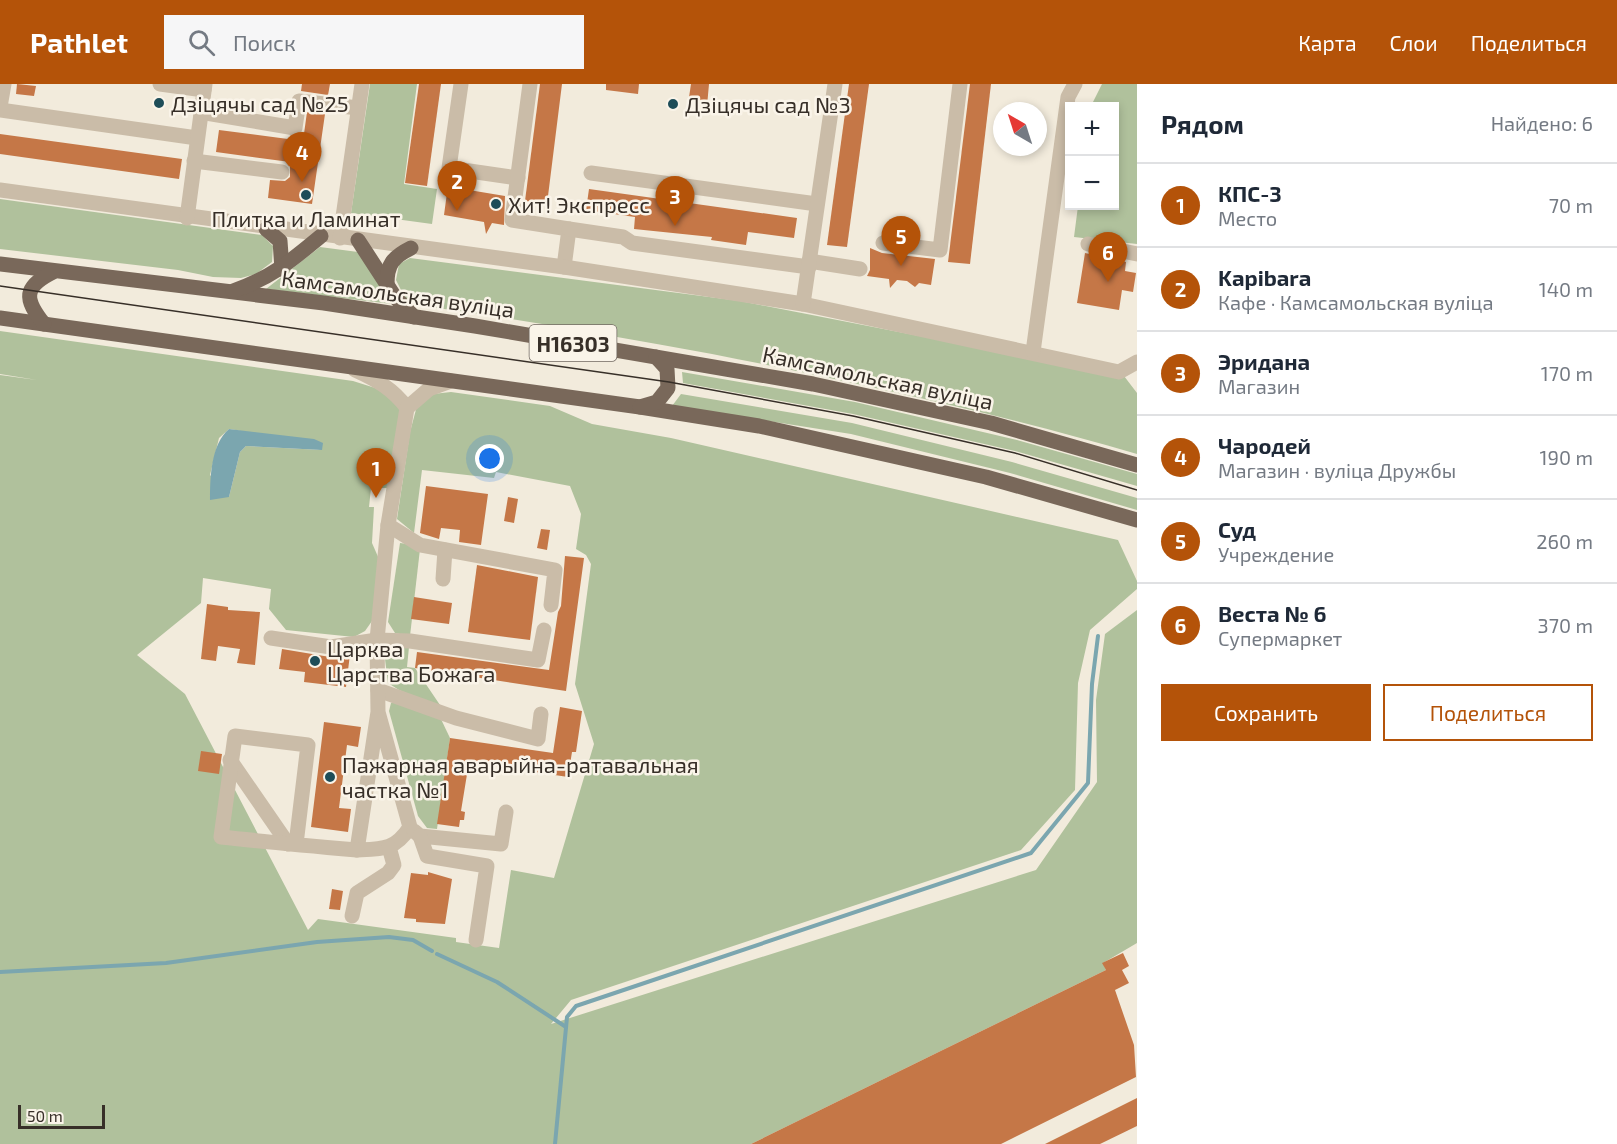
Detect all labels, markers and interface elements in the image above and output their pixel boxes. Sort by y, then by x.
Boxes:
search box [164,15,584,69]
text: Pathlet [30,25,128,59]
icon: search [185,26,218,59]
text: Поиск [233,29,296,55]
text: Карта [1298,30,1357,55]
text: Слои [1390,30,1438,55]
text: Поделиться [1471,30,1587,55]
place label: Дзіцячы сад №25 [171,90,349,116]
place label: Дзіцячы сад №3 [685,91,851,117]
marker: Дзіцячы сад №25 [152,96,166,110]
marker: Дзіцячы сад №3 [666,97,680,111]
north arrow [993,102,1047,156]
map controls [1065,102,1119,210]
button: + [1065,102,1119,156]
text: Рядом [1161,108,1244,139]
text: Найдено: 6 [1491,111,1593,135]
pin: 4 [282,132,322,182]
button: − [1065,156,1119,210]
pin: 2 [438,162,476,211]
pin: 3 [656,176,694,226]
text: КПС-3 [1218,180,1282,206]
marker: Плитка и Ламинат [299,188,313,202]
place label: Хит! Экспресс [508,191,650,217]
text: 1 [1176,193,1185,217]
text: 70 m [1549,193,1593,217]
marker: Хит! Экспресс [489,197,503,211]
place label: Плитка и Ламинат [211,205,401,231]
text: Место [1218,206,1277,230]
pin: 5 [882,216,920,266]
pin: 6 [1088,232,1128,282]
street label: Камсамольская вуліца [280,264,516,323]
text: Kapibara [1218,264,1311,290]
text: 2 [1175,277,1186,301]
text: 140 m [1539,277,1593,301]
text: Кафе · Камсамольская вуліца [1218,290,1493,314]
road number: Н16303 [530,325,616,361]
street label: Камсамольская вуліца [760,340,996,415]
text: Эридана [1218,348,1310,374]
text: 3 [1175,361,1186,385]
text: 170 m [1541,361,1593,385]
text: Магазин [1218,374,1300,398]
text: Чародей [1218,432,1311,458]
your location [475,444,504,473]
text: 4 [1174,445,1187,469]
text: 190 m [1540,445,1593,469]
pin: 1 [356,448,395,498]
text: Магазин · вуліца Дружбы [1218,458,1456,482]
text: Суд [1218,516,1256,542]
text: 5 [1175,529,1186,553]
text: 260 m [1536,529,1593,553]
text: Учреждение [1218,542,1334,566]
text: Веста № 6 [1218,600,1327,626]
text: 6 [1175,613,1186,637]
text: 370 m [1538,613,1593,637]
text: Супермаркет [1218,626,1342,650]
place label: Царква Царства Божага [327,635,496,686]
marker: Царква Царства Божага [308,654,322,668]
button: Сохранить [1161,684,1371,741]
button: Поделиться [1383,684,1593,741]
place label: Пажарная аварыйна-ратавальная частка №1 [342,751,699,802]
marker: Пажарная аварыйна-ратавальная частка №1 [323,770,337,784]
scale bar [18,1102,105,1130]
text: 50 m [27,1106,63,1125]

